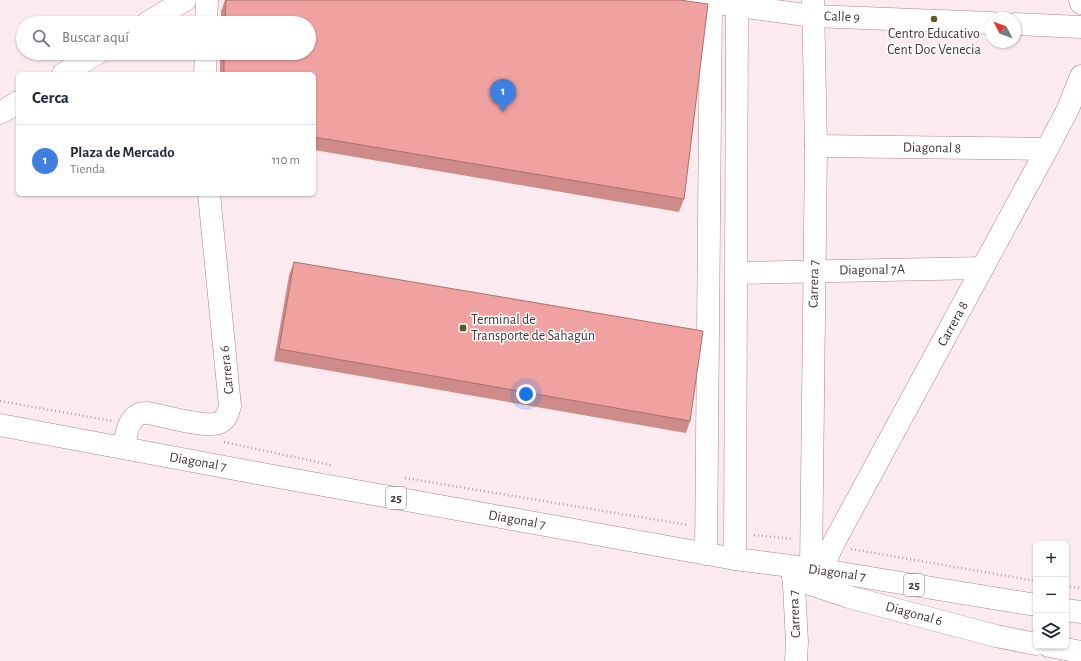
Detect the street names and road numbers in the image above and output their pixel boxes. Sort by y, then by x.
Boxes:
street label: Calle 9 [824,9,860,25]
street label: Diagonal 8 [903,140,961,156]
street label: Carrera 7 [807,260,821,308]
street label: Diagonal 7A [839,262,905,278]
street label: Carrera 8 [935,299,971,349]
street label: Carrera 6 [217,345,237,395]
street label: Diagonal 7 [168,450,228,474]
road number: 25 [386,487,406,509]
street label: Diagonal 7 [487,508,547,532]
street label: Diagonal 7 [807,562,867,584]
road number: 25 [904,574,924,596]
street label: Carrera 7 [787,589,803,638]
street label: Diagonal 6 [884,600,944,628]

